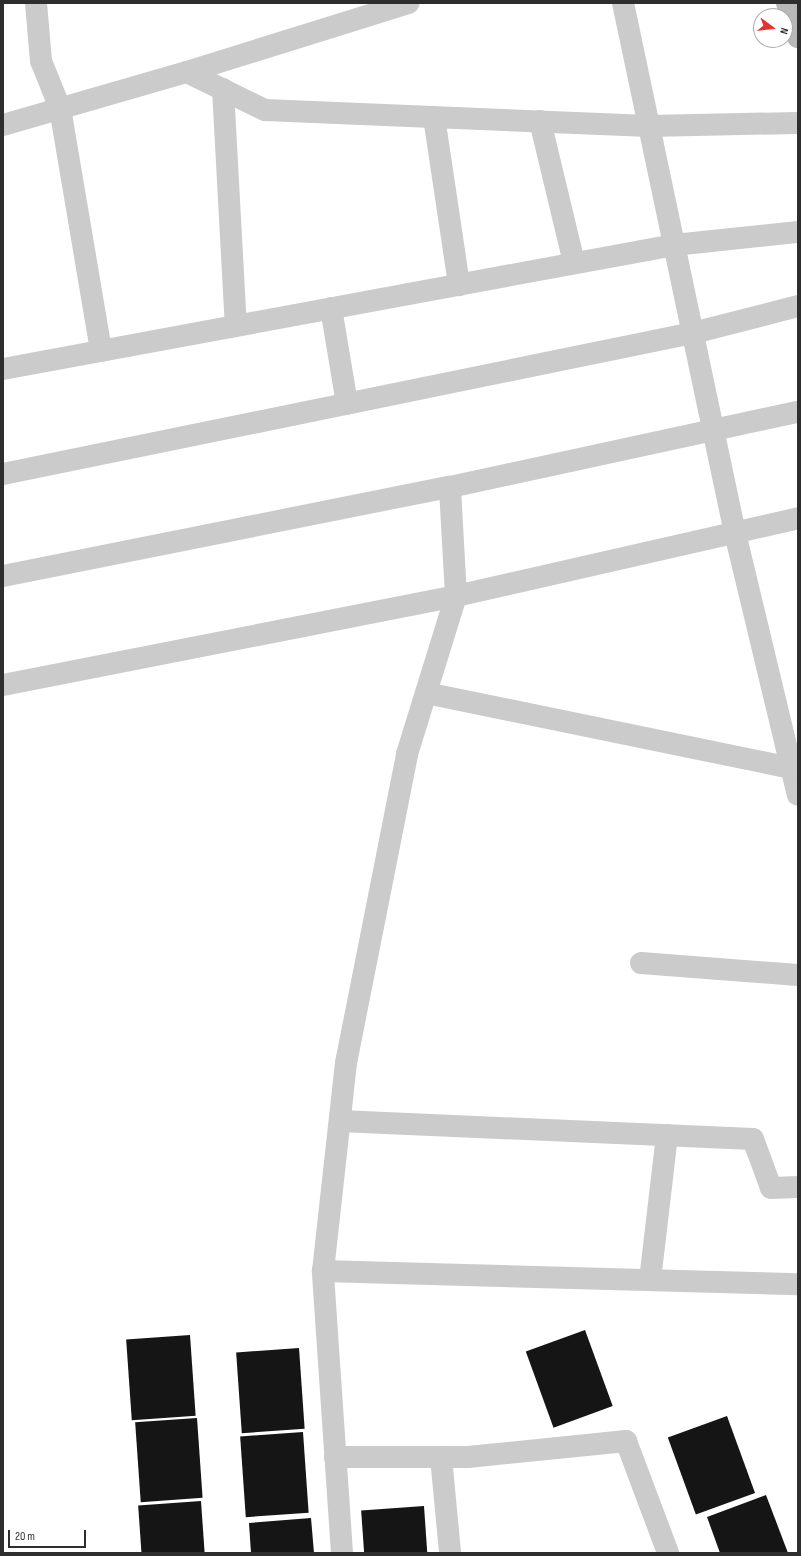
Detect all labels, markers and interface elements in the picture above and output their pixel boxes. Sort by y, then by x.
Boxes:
north arrow [753,8,793,48]
text: N [777,26,791,35]
scale bar [10,1522,88,1548]
text: 20 m [15,1529,35,1544]

